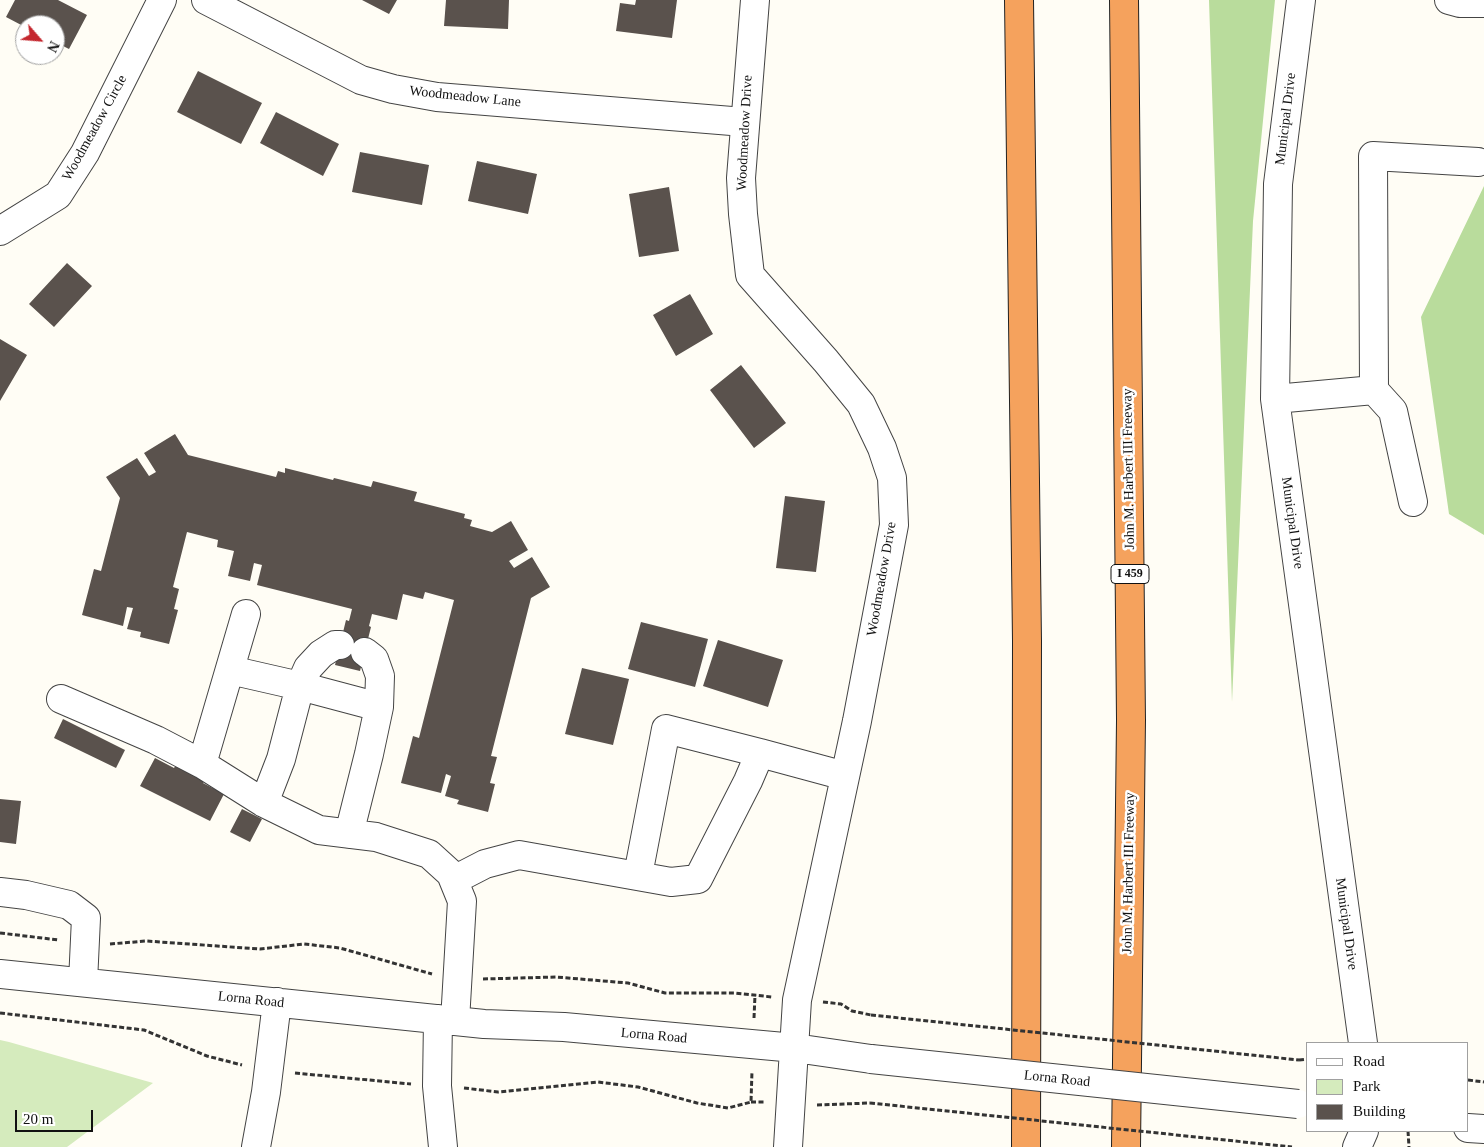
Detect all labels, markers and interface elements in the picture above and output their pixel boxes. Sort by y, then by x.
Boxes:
north arrow [15,15,65,65]
text: N [44,39,62,54]
street label: Woodmeadow Circle [59,72,131,184]
street label: Municipal Drive [1272,72,1300,166]
street label: Woodmeadow Drive [734,75,756,191]
street label: Woodmeadow Lane [408,83,522,111]
street label: John M. Harbert III Freeway [1119,388,1139,550]
street label: Municipal Drive [1277,476,1307,570]
street label: Woodmeadow Drive [864,520,900,638]
road number: I 459 [1111,564,1149,584]
street label: John M. Harbert III Freeway [1119,792,1139,954]
street label: Municipal Drive [1331,877,1361,971]
street label: Lorna Road [217,988,285,1012]
street label: Lorna Road [620,1025,688,1047]
legend [1306,1042,1469,1132]
text: Road [1353,1053,1385,1069]
street label: Lorna Road [1023,1067,1091,1091]
text: Park [1353,1078,1381,1094]
scale bar [18,1100,95,1132]
text: Building [1353,1103,1406,1119]
text: 20 m [23,1111,53,1127]

